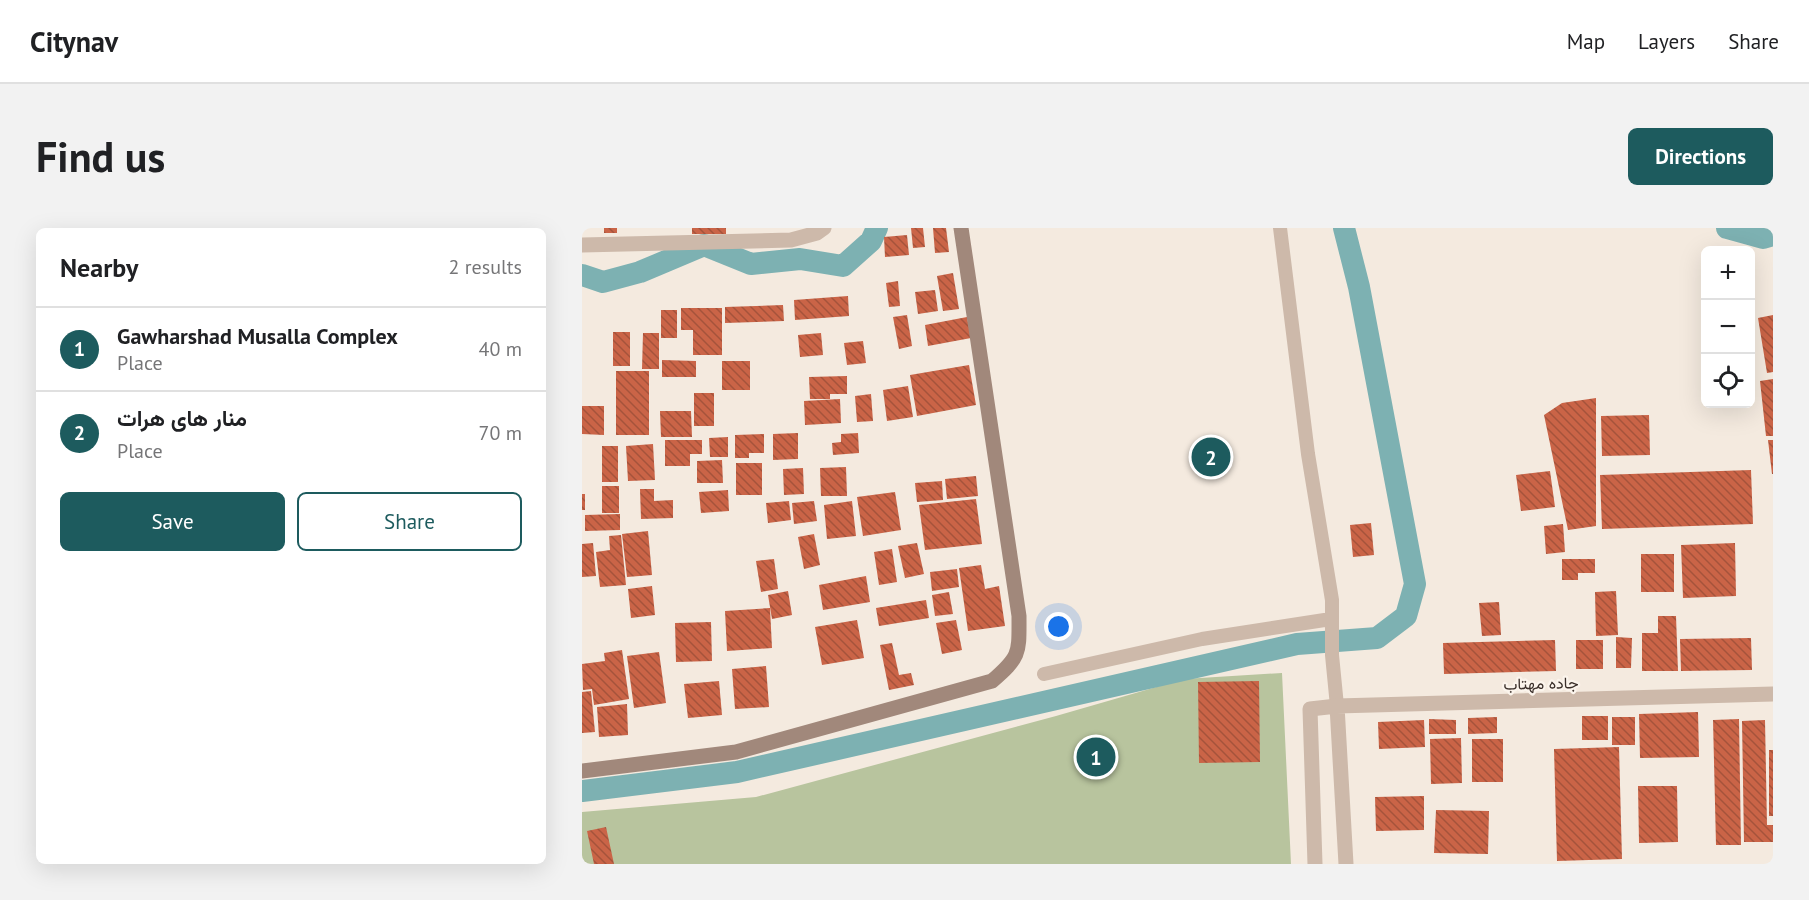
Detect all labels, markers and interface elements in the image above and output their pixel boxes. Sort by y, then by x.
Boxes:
text: Citynav [30,23,118,60]
text: Map [1567,28,1605,55]
text: Layers [1638,28,1695,55]
text: Share [1728,28,1779,55]
button: Directions [1628,128,1773,185]
text: Find us [36,129,165,184]
map controls [1701,246,1755,408]
button: + [1701,246,1755,300]
text: Nearby [60,251,138,284]
text: 2 results [449,254,522,280]
button: − [1701,300,1755,354]
text: Gawharshad Musalla Complex [117,322,398,350]
text: 1 [74,336,85,362]
text: 40 m [479,336,522,362]
text: Place [117,350,163,376]
button: locate [1701,354,1755,408]
text: منار های هرات [117,404,247,432]
text: 2 [74,420,85,446]
text: 70 m [479,420,522,446]
pin: 2 [1192,434,1230,480]
text: Place [117,438,163,464]
button: Save [60,492,285,551]
button: Share [297,492,522,551]
your location [1044,612,1073,641]
street label: جاده مهتاب [1503,672,1579,695]
pin: 1 [1076,734,1116,780]

